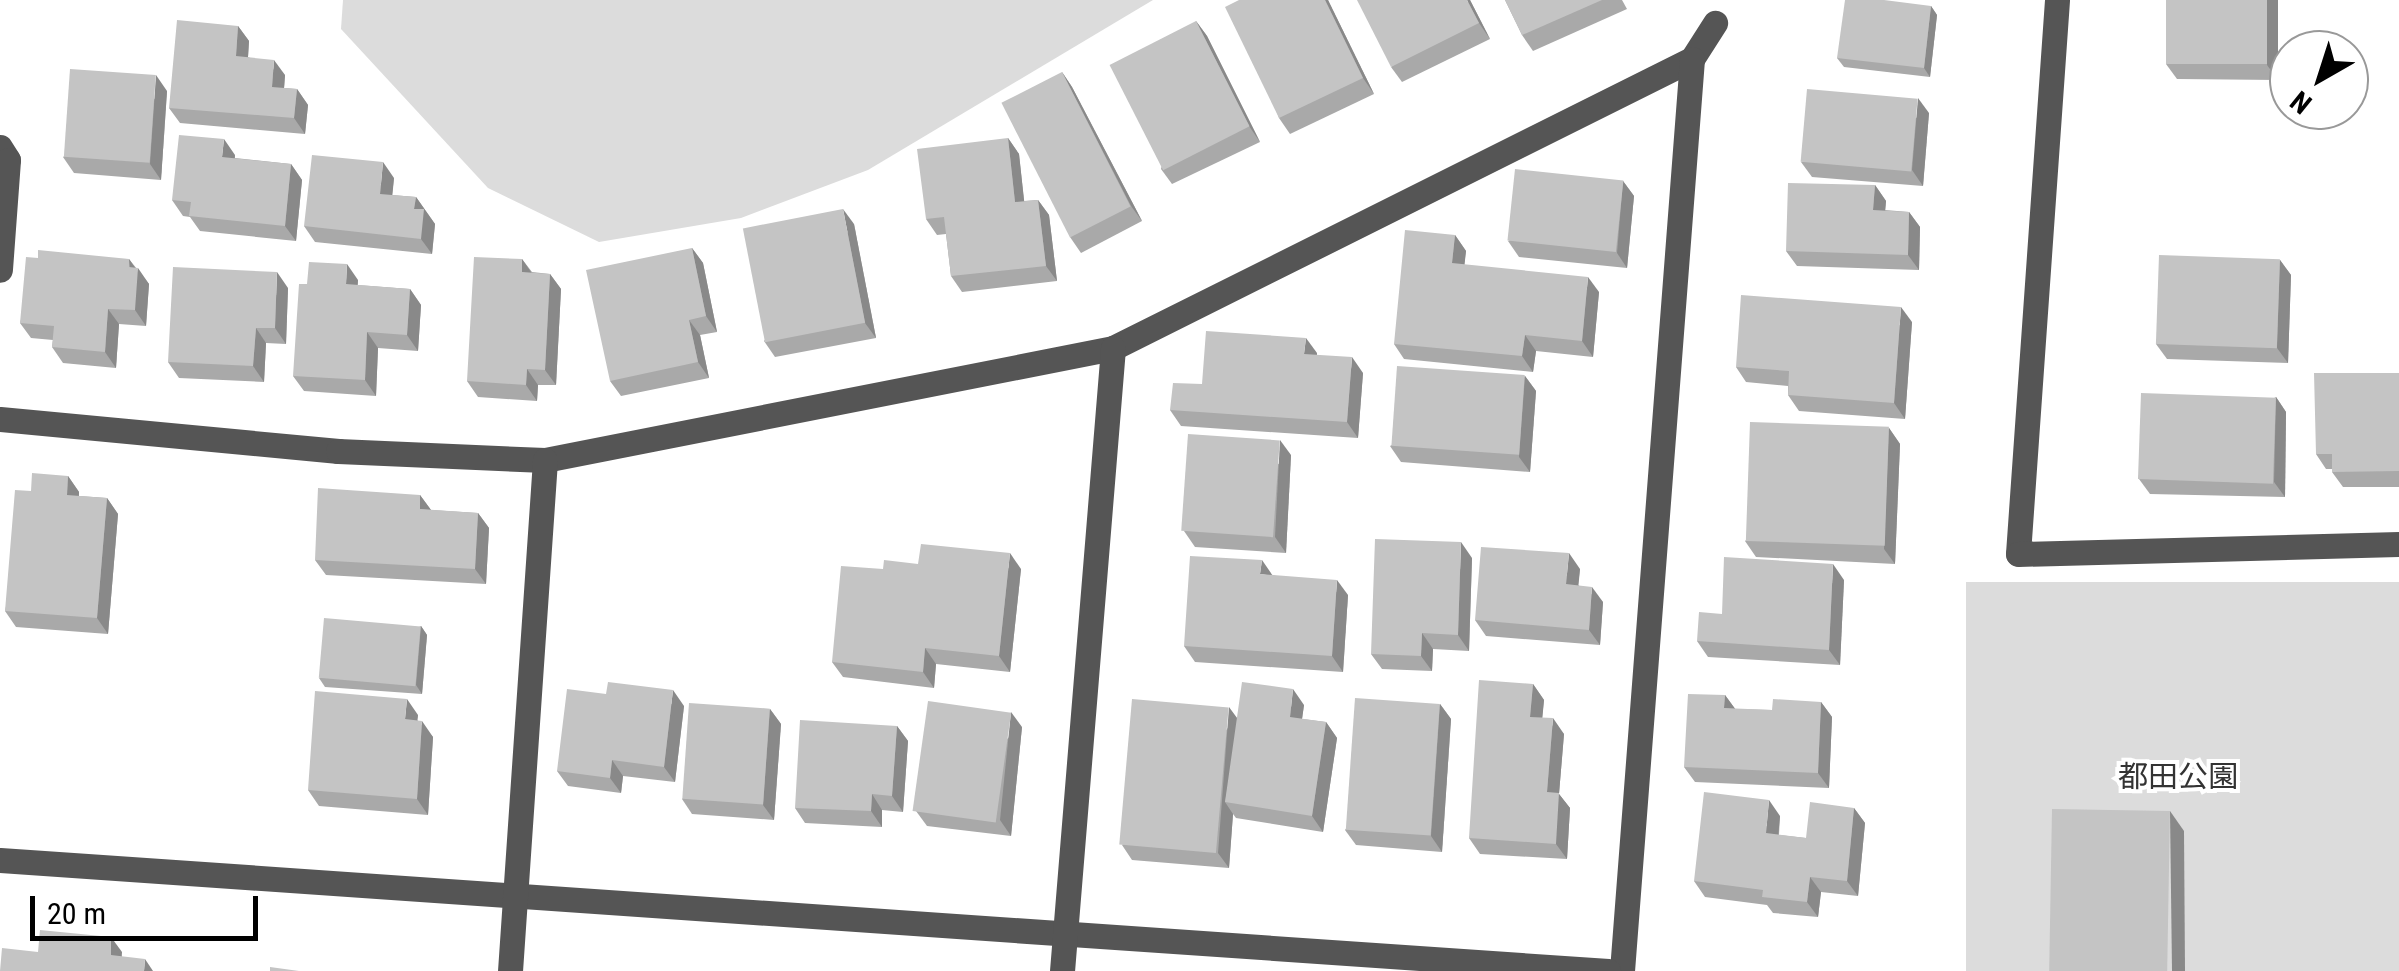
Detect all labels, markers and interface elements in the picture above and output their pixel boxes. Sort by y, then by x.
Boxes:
north arrow [2269,30,2369,130]
text: N [2284,84,2318,120]
park label: 都田公園 [2118,759,2238,795]
scale bar [35,876,262,938]
text: 20 m [47,896,106,931]

